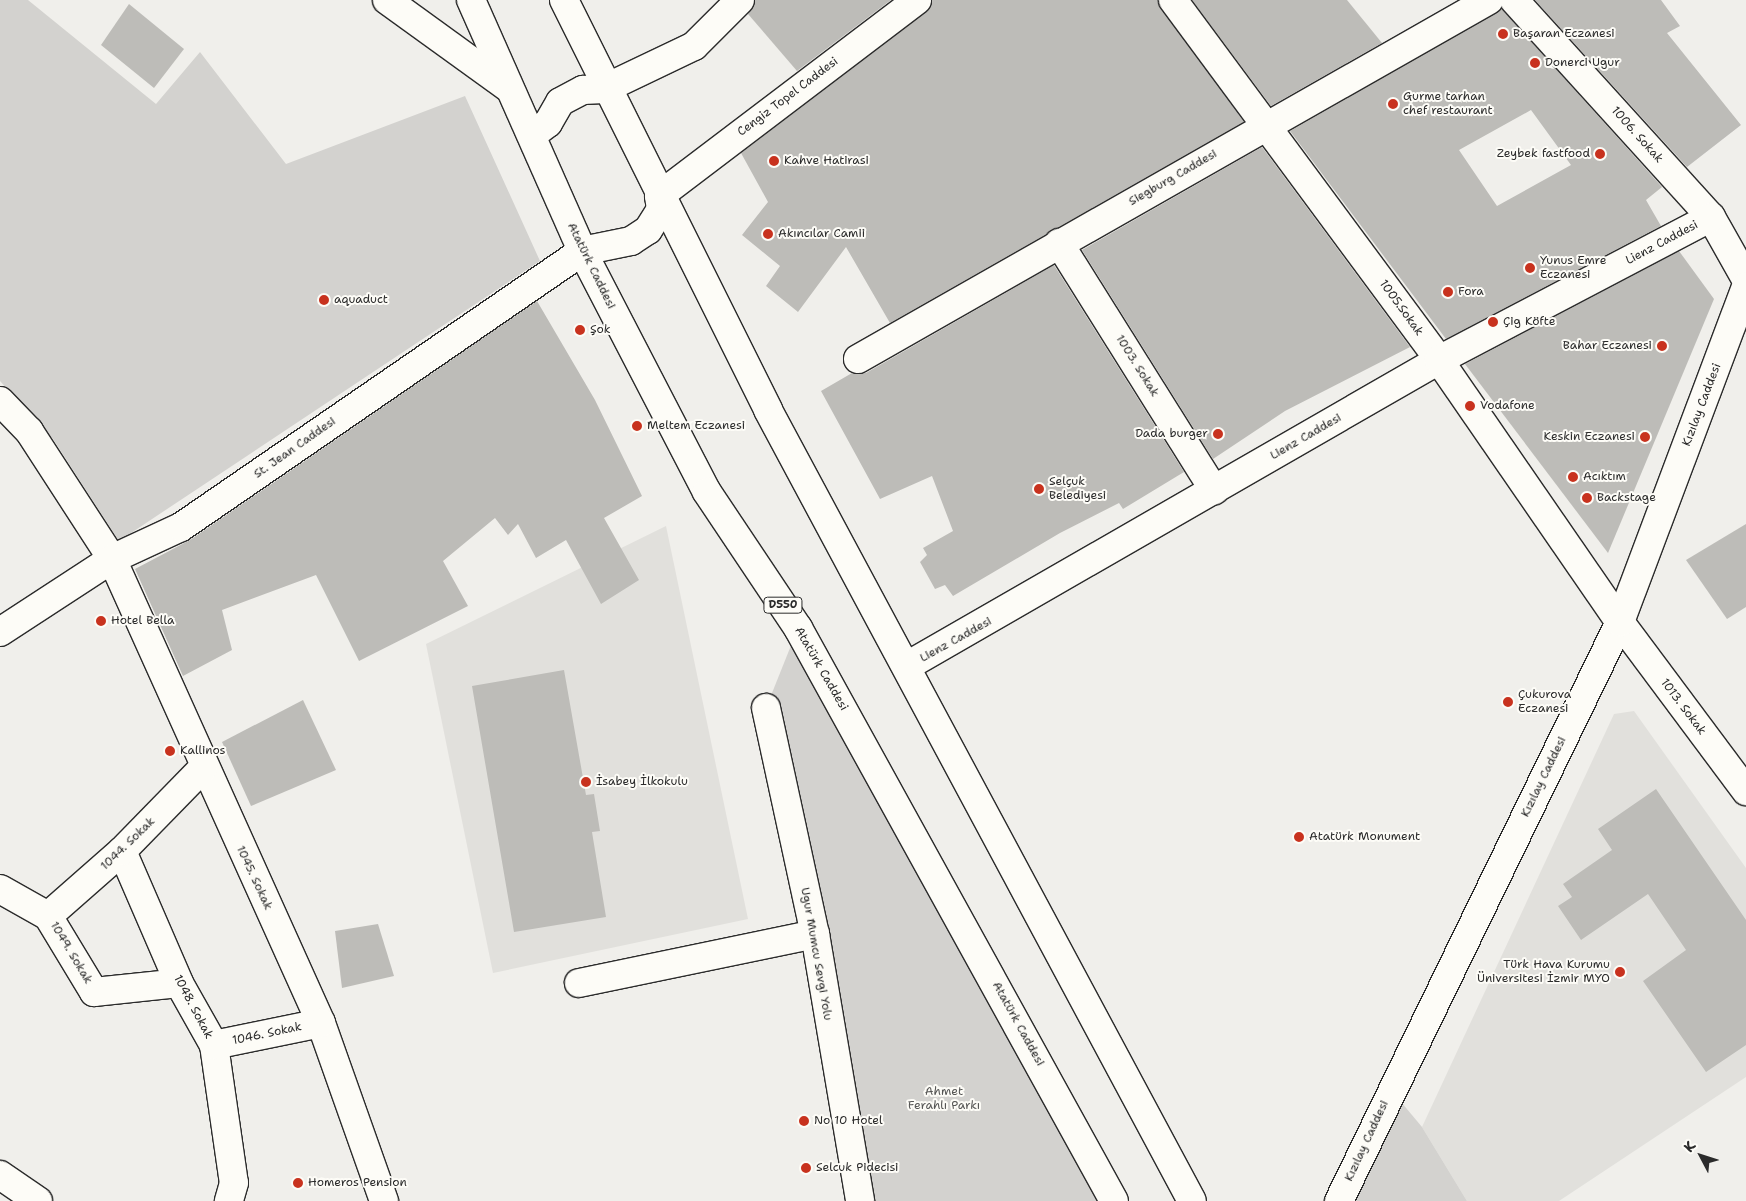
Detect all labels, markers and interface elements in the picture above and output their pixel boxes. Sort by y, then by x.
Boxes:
place label: Başaran Eczanesi [1513,27,1615,41]
marker: Başaran Eczanesi [1497,28,1509,40]
street label: Cengiz Topel Caddesi [735,54,841,140]
place label: Donerci Ugur [1545,56,1620,70]
marker: Donerci Ugur [1529,57,1541,69]
place label: Gurme tarhan chef restaurant [1403,90,1493,118]
marker: Gurme tarhan chef restaurant [1387,98,1399,110]
street label: 1006. Sokak [1608,104,1666,166]
street label: Siegburg Caddesi [1126,147,1220,209]
place label: Zeybek fastfood [1497,147,1590,161]
marker: Zeybek fastfood [1594,148,1606,160]
place label: Kahve Hatirasi [784,154,869,168]
marker: Kahve Hatirasi [768,155,780,167]
street label: Lienz Caddesi [1623,218,1701,268]
street label: Atatürk Caddesi [564,220,618,312]
place label: Akıncılar Camii [778,227,865,241]
marker: Akıncılar Camii [762,228,774,240]
place label: Yunus Emre Eczanesi [1540,254,1606,282]
marker: Yunus Emre Eczanesi [1524,262,1536,274]
street label: 1005.Sokak [1376,277,1426,339]
place label: Fora [1458,285,1484,299]
marker: Fora [1442,286,1454,298]
place label: aquaduct [334,293,388,307]
marker: aquaduct [318,294,330,306]
place label: Çig Köfte [1503,315,1555,329]
marker: Çig Köfte [1487,316,1499,328]
place label: Şok [590,323,611,337]
marker: Şok [574,324,586,336]
street label: 1003. Sokak [1112,332,1162,400]
place label: Bahar Eczanesi [1563,339,1652,353]
marker: Bahar Eczanesi [1656,340,1668,352]
street label: Kızılay Caddesi [1680,361,1724,449]
place label: Vodafone [1480,399,1535,413]
marker: Vodafone [1464,400,1476,412]
street label: Lienz Caddesi [1268,411,1344,463]
street label: St. Jean Caddesi [251,414,339,482]
place label: Meltem Eczanesi [647,419,745,433]
marker: Meltem Eczanesi [631,420,643,432]
place label: Dada burger [1135,427,1208,441]
marker: Dada burger [1212,428,1224,440]
place label: Keskin Eczanesi [1544,430,1635,444]
marker: Keskin Eczanesi [1639,431,1651,443]
place label: Acıktım [1583,470,1626,484]
marker: Acıktım [1567,471,1579,483]
place label: Selçuk Belediyesi [1049,475,1106,503]
marker: Selçuk Belediyesi [1033,483,1045,495]
place label: Backstage [1597,491,1656,505]
marker: Backstage [1581,492,1593,504]
road number: D550 [763,596,803,614]
place label: Hotel Bella [111,614,174,628]
street label: Lienz Caddesi [918,614,994,666]
marker: Hotel Bella [95,615,107,627]
street label: Atatürk Caddesi [791,625,851,713]
street label: 1013. Sokak [1657,676,1709,738]
place label: Çukurova Eczanesi [1518,688,1571,716]
marker: Çukurova Eczanesi [1502,696,1514,708]
street label: Kızılay Caddesi [1518,734,1570,820]
place label: Kallinos [180,744,226,758]
marker: Kallinos [164,745,176,757]
place label: İsabey İlkokulu [596,775,688,789]
marker: İsabey İlkokulu [580,776,592,788]
street label: 1044. Sokak [98,814,158,874]
place label: Atatürk Monument [1309,830,1420,844]
marker: Atatürk Monument [1293,831,1305,843]
street label: 1045. Sokak [233,844,275,912]
street label: Ugur Mumcu Sevgi Yolu [797,886,835,1022]
street label: 1049. Sokak [47,919,95,987]
place label: Türk Hava Kurumu Üniversitesi İzmir MYO [1477,958,1610,986]
marker: Türk Hava Kurumu Üniversitesi İzmir MYO [1614,966,1626,978]
street label: 1048. Sokak [170,973,216,1041]
street label: Atatürk Caddesi [989,979,1047,1069]
street label: 1046. Sokak [231,1020,303,1048]
park label: Ahmet Ferahlı Parkı [908,1085,980,1113]
street label: Kızılay Caddesi [1342,1098,1392,1184]
place label: No 10 Hotel [814,1114,883,1128]
marker: No 10 Hotel [798,1115,810,1127]
north arrow [1676,1131,1726,1181]
text: K [1680,1137,1699,1156]
place label: Selcuk Pidecisi [816,1161,899,1175]
marker: Selcuk Pidecisi [800,1162,812,1174]
place label: Homeros Pension [308,1176,407,1190]
marker: Homeros Pension [292,1177,304,1189]

